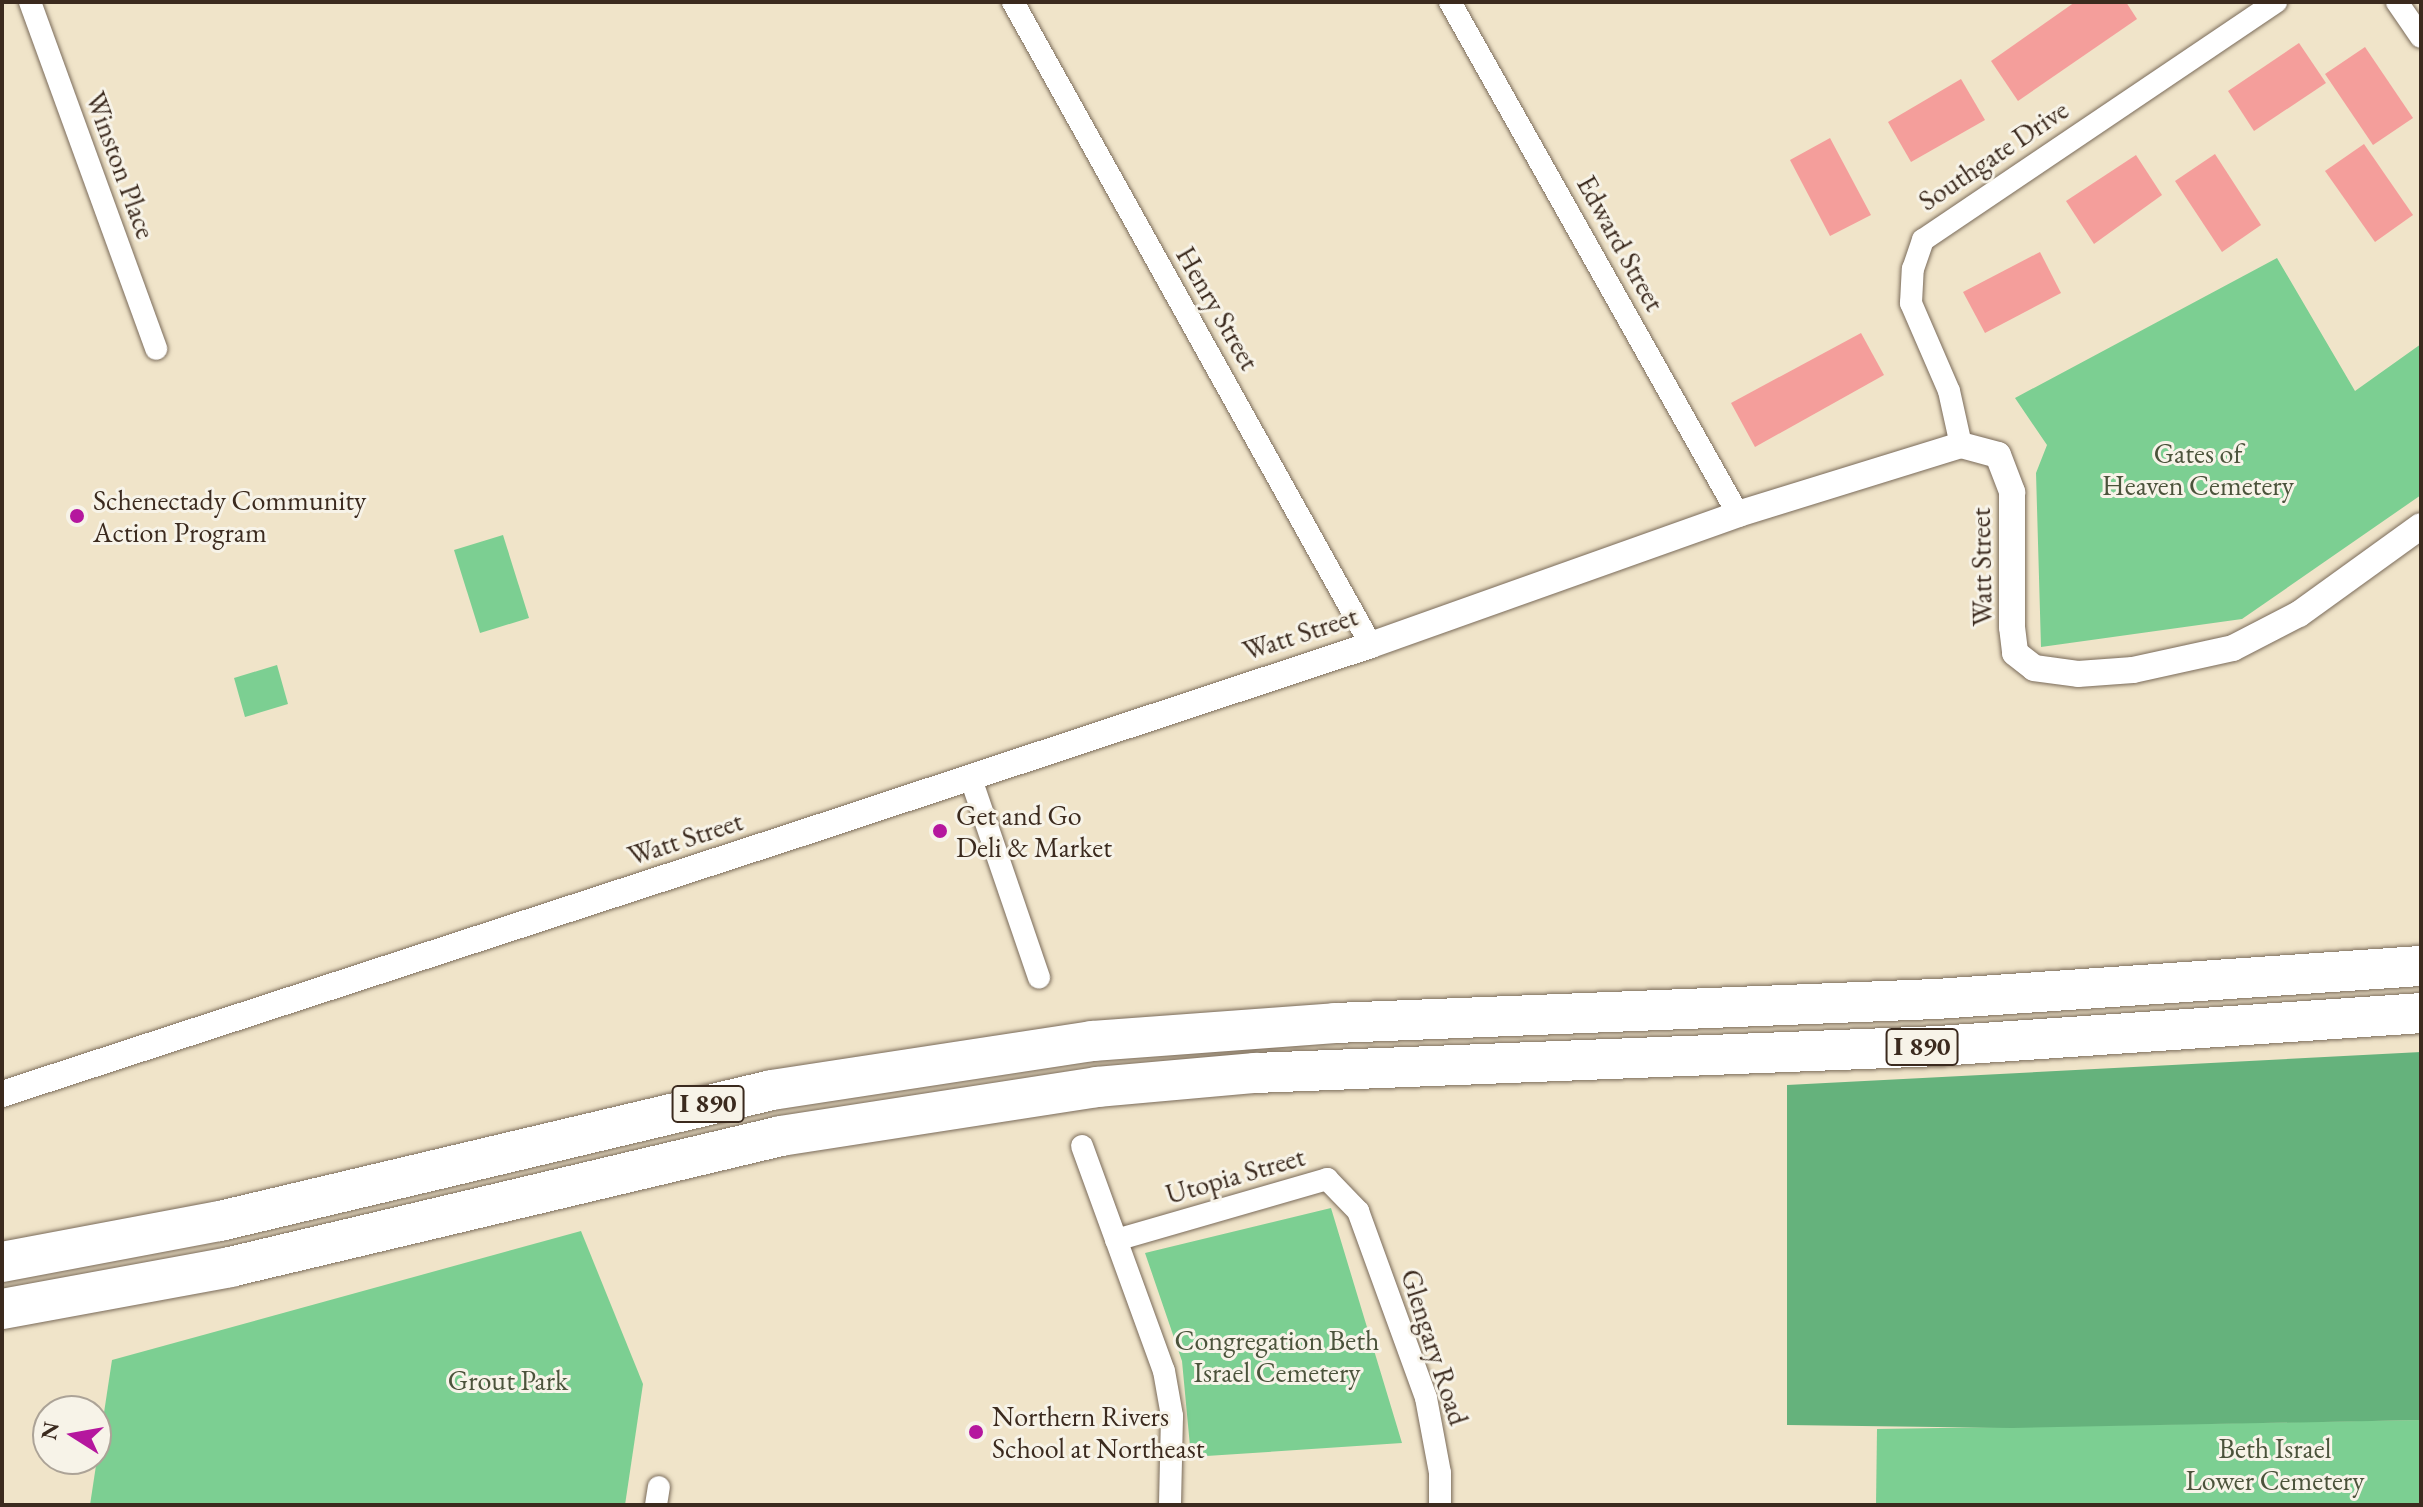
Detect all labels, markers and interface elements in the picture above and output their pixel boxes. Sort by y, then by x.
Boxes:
street label: Winston Place [79,87,163,243]
street label: Southgate Drive [1912,93,2074,217]
street label: Edward Street [1570,169,1672,317]
street label: Henry Street [1169,240,1267,376]
park label: Gates of Heaven Cemetery [2102,436,2294,502]
place label: Schenectady Community Action Program [93,483,366,549]
marker: Schenectady Community Action Program [68,507,86,525]
street label: Watt Street [1963,507,1999,627]
street label: Watt Street [1238,599,1362,667]
place label: Get and Go Deli & Market [956,798,1112,864]
street label: Watt Street [623,804,747,872]
marker: Get and Go Deli & Market [931,822,949,840]
road number: I 890 [1884,1025,1960,1069]
road number: I 890 [670,1082,746,1126]
street label: Utopia Street [1162,1139,1308,1211]
street label: Glengary Road [1394,1265,1476,1429]
park label: Congregation Beth Israel Cemetery [1175,1323,1379,1389]
park label: Grout Park [448,1363,568,1397]
north arrow [32,1395,112,1475]
place label: Northern Rivers School at Northeast [992,1399,1205,1465]
text: N [34,1419,66,1442]
marker: Northern Rivers School at Northeast [967,1423,985,1441]
park label: Beth Israel Lower Cemetery [2186,1431,2364,1497]

